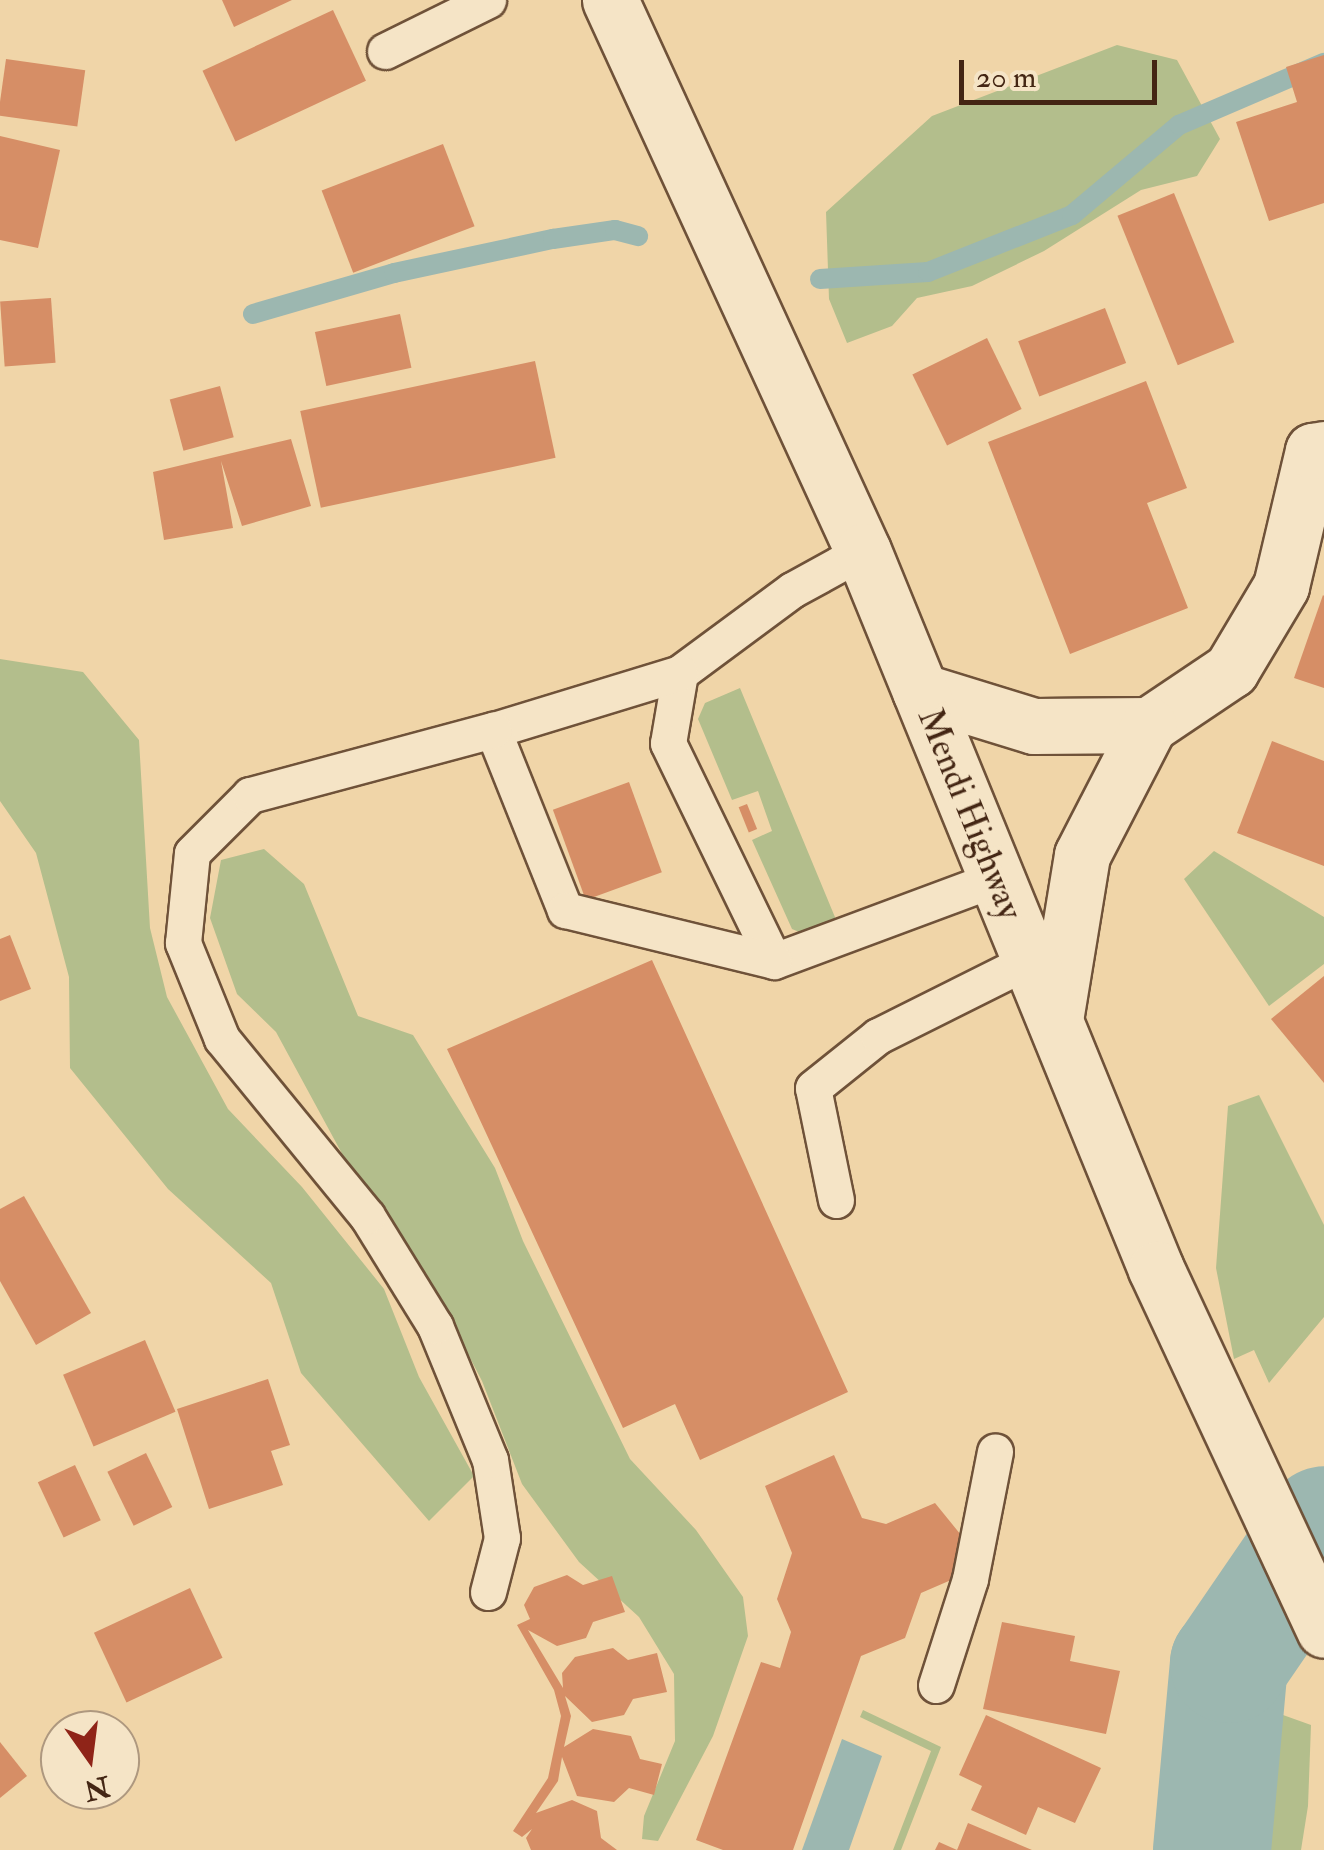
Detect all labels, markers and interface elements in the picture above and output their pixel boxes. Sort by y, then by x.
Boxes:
scale bar [964,40,1162,102]
text: 20 m [976,59,1036,96]
street label: Mendi Highway [909,702,1031,926]
north arrow [40,1710,140,1810]
text: N [81,1768,113,1808]

